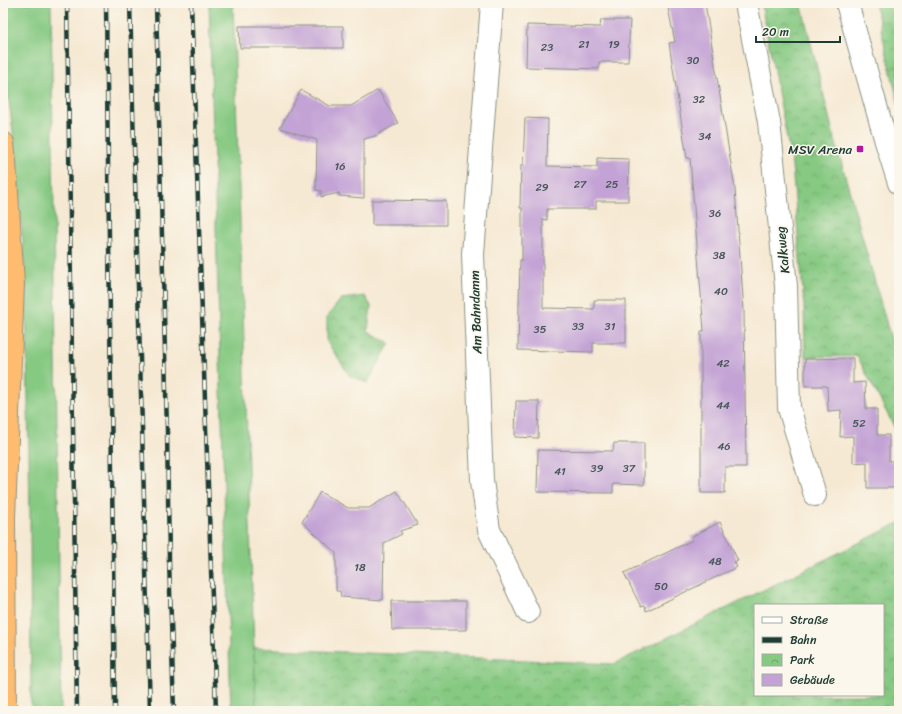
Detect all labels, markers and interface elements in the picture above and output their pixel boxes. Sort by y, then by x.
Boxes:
scale bar [756,18,840,44]
text: 20 m [762,21,789,43]
house number: 21 [578,35,590,54]
house number: 19 [608,35,620,54]
house number: 23 [541,38,553,57]
house number: 30 [687,51,700,70]
house number: 32 [693,90,706,109]
house number: 34 [699,127,712,146]
place label: MSV Arena [788,138,852,161]
marker: MSV Arena [855,144,865,154]
house number: 16 [335,157,345,176]
house number: 27 [574,175,587,194]
house number: 25 [605,175,619,194]
house number: 29 [535,178,549,197]
house number: 36 [709,204,721,223]
street label: Kalkweg [769,225,796,275]
house number: 38 [713,246,726,265]
street label: Am Bahndamm [463,270,488,355]
house number: 40 [714,282,728,301]
house number: 33 [572,317,584,336]
house number: 31 [605,317,616,336]
house number: 35 [534,320,547,339]
house number: 42 [716,354,730,373]
house number: 44 [716,396,730,415]
house number: 52 [852,414,866,433]
house number: 46 [717,437,731,456]
house number: 39 [591,459,604,478]
house number: 37 [623,459,636,478]
house number: 41 [554,462,566,481]
house number: 48 [708,552,722,571]
house number: 18 [354,558,366,577]
house number: 50 [654,577,668,596]
legend [754,604,884,696]
text: Straße [790,609,828,631]
text: Bahn [790,629,817,651]
text: Park [790,649,815,671]
text: Gebäude [790,669,835,691]

